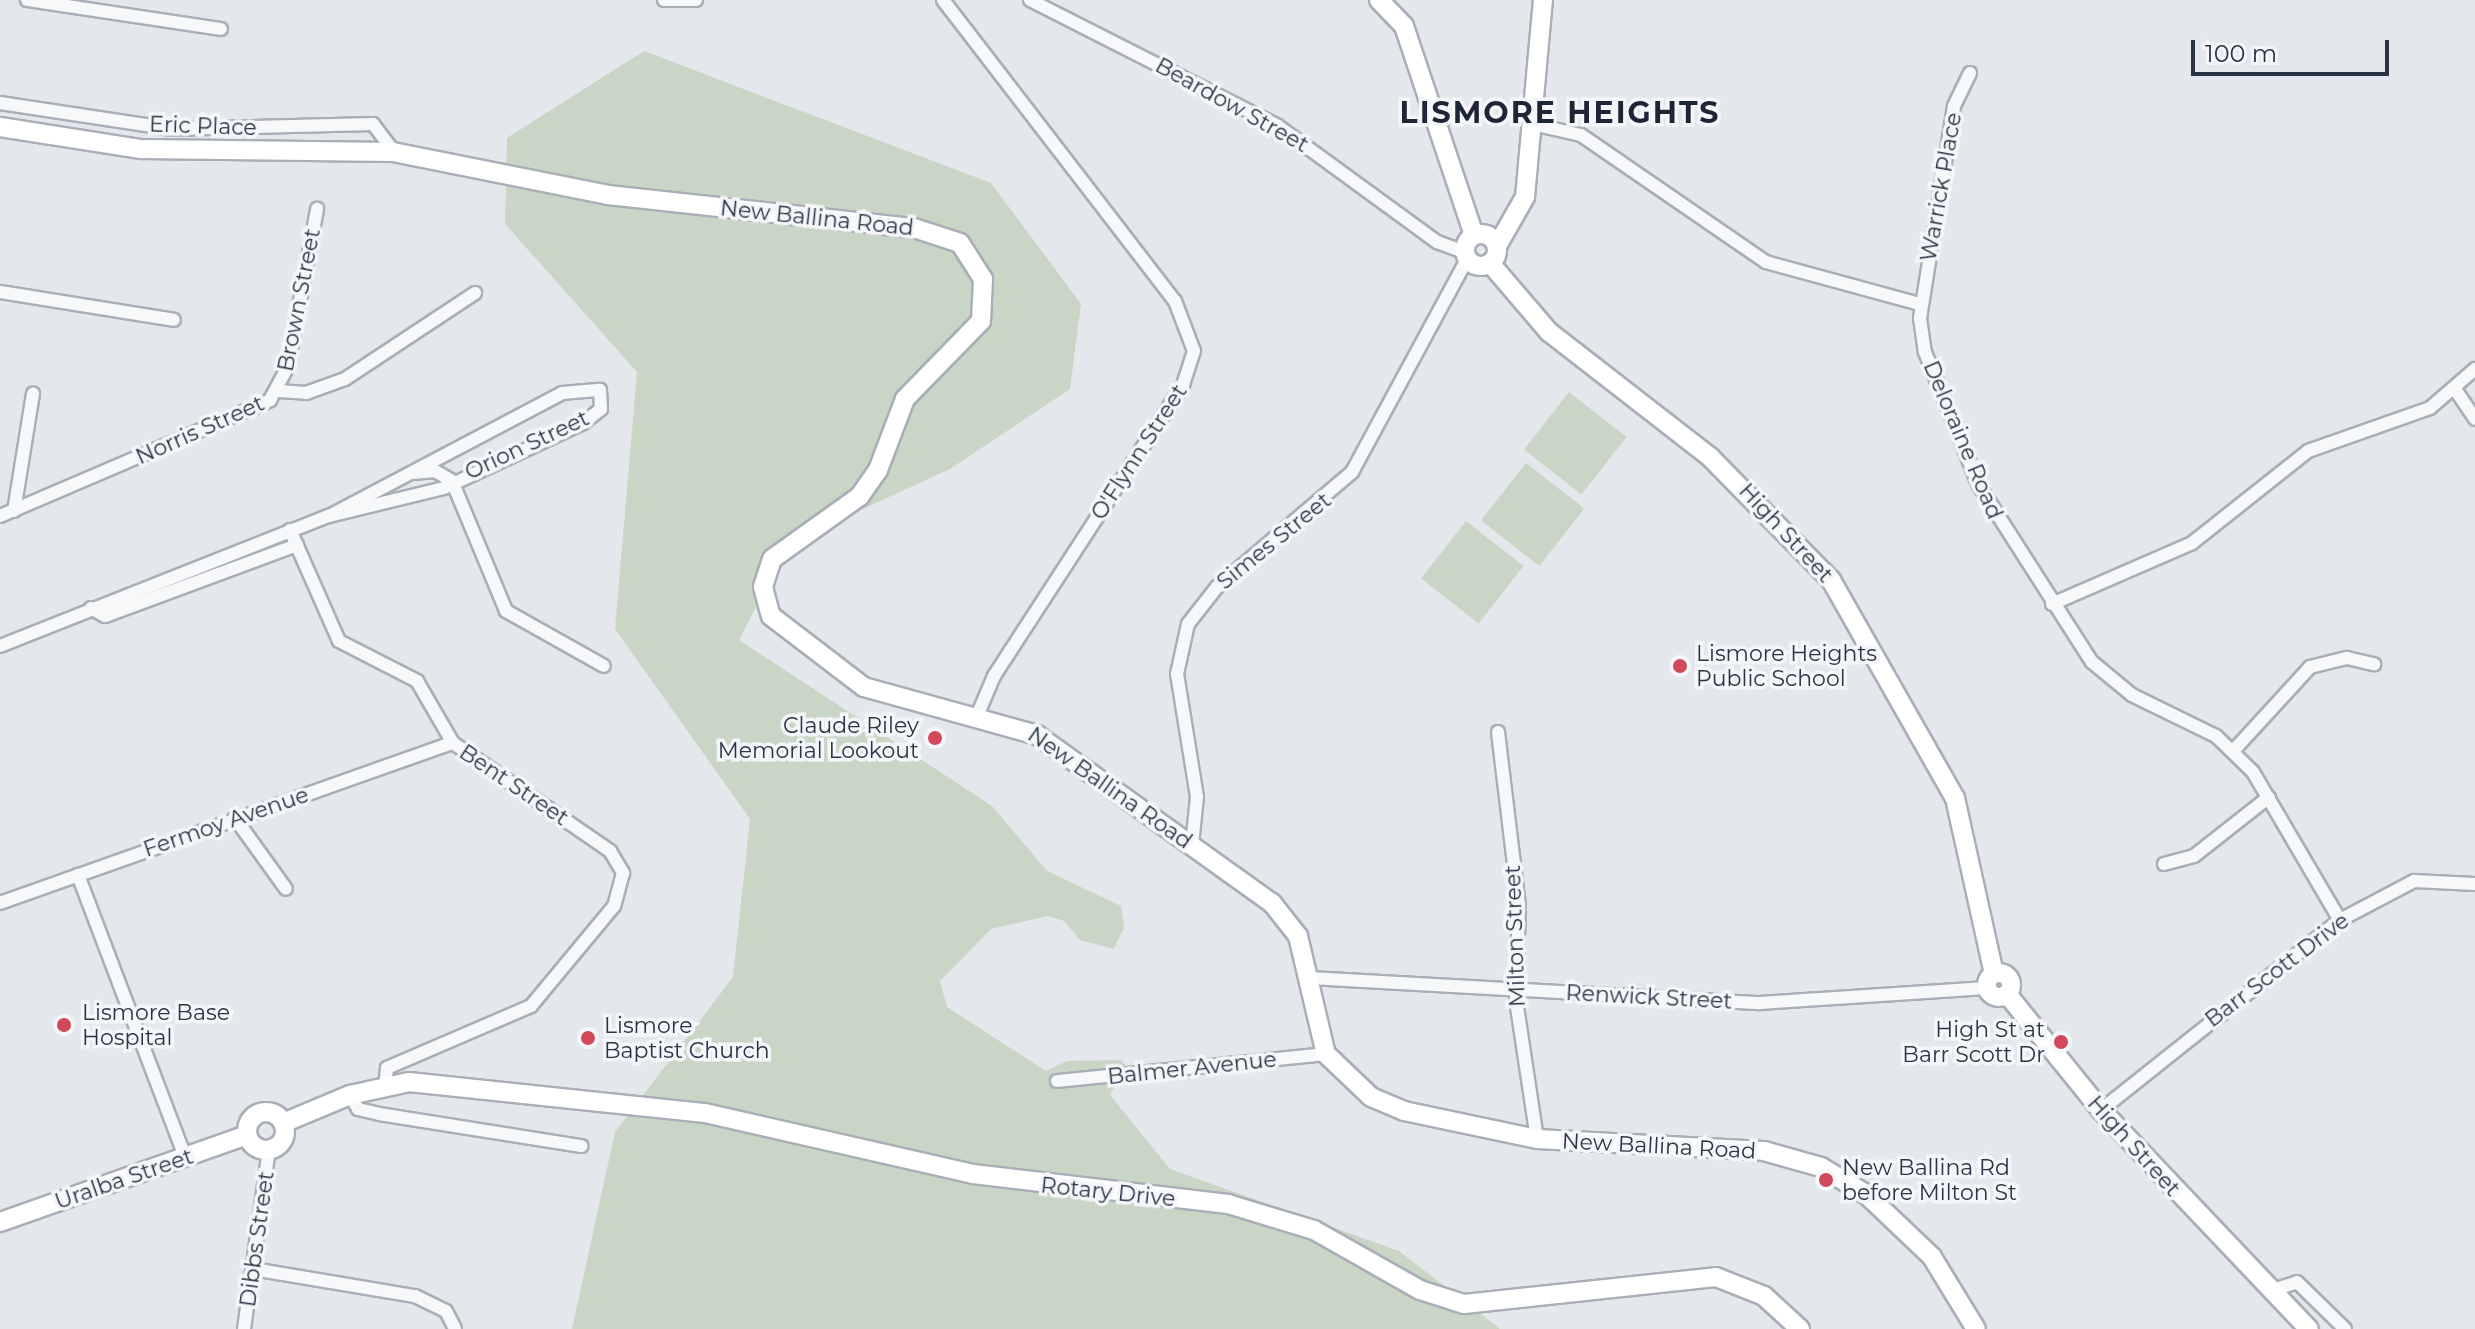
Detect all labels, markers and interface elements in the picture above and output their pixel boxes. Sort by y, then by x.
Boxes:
scale bar [2195,24,2393,74]
text: 100 m [2205,39,2277,68]
street label: Beardow Street [1151,52,1313,158]
district label: LISMORE HEIGHTS [1400,95,1720,131]
street label: Warrick Place [1915,110,1967,264]
street label: Eric Place [149,111,257,141]
street label: New Ballina Road [719,195,915,241]
street label: Brown Street [272,226,326,374]
street label: Deloraine Road [1918,357,2008,523]
street label: O'Flynn Street [1085,379,1193,525]
street label: Norris Street [132,390,268,470]
street label: Orion Street [461,405,593,485]
street label: High Street [1733,478,1839,588]
street label: Simes Street [1212,487,1336,595]
place label: Lismore Heights Public School [1696,640,1877,692]
marker: Lismore Heights Public School [1671,657,1689,675]
place label: Claude Riley Memorial Lookout [718,712,919,764]
street label: New Ballina Road [1023,721,1197,855]
marker: Claude Riley Memorial Lookout [926,729,944,747]
street label: Bent Street [454,739,574,831]
street label: Fermoy Avenue [140,781,312,863]
street label: Milton Street [1499,865,1531,1007]
street label: Barr Scott Drive [2200,907,2354,1033]
street label: Renwick Street [1565,979,1733,1015]
place label: Lismore Base Hospital [82,999,230,1050]
place label: Lismore Baptist Church [604,1012,770,1064]
marker: Lismore Base Hospital [53,1014,75,1036]
place label: High St at Barr Scott Dr [1902,1016,2045,1068]
marker: Lismore Baptist Church [579,1029,597,1047]
marker: High St at Barr Scott Dr [2052,1033,2070,1051]
street label: Balmer Avenue [1106,1046,1278,1090]
street label: High Street [2082,1090,2186,1202]
street label: New Ballina Road [1561,1128,1757,1164]
street label: Uralba Street [51,1143,197,1215]
place label: New Ballina Rd before Milton St [1842,1154,2017,1206]
street label: Dibbs Street [234,1169,280,1309]
marker: New Ballina Rd before Milton St [1817,1171,1835,1189]
street label: Rotary Drive [1039,1172,1177,1212]

